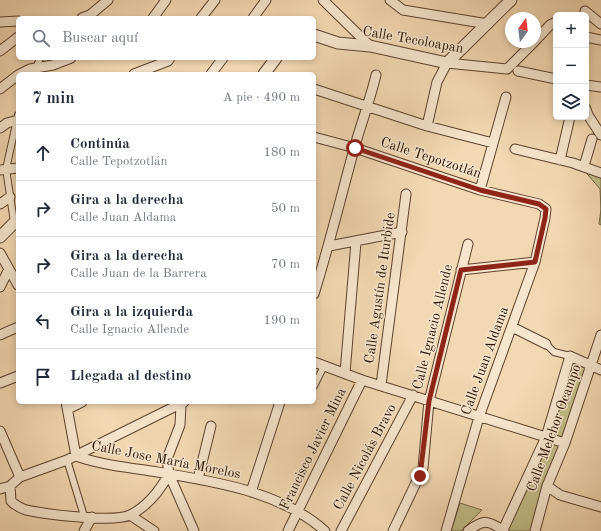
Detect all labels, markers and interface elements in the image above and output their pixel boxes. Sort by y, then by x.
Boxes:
north arrow [505,12,541,48]
map controls [553,12,589,120]
button: + [553,12,589,48]
search box [16,16,316,60]
street label: Calle Tecoloapan [361,24,465,56]
icon: search [30,27,52,49]
text: Buscar aquí [62,31,138,46]
button: − [553,48,589,84]
button: layers [553,84,589,120]
text: 7 min [32,90,75,107]
text: A pie · 490 m [223,91,300,104]
street label: Calle Tepotzotlán [379,135,484,181]
text: Continúa [70,137,130,152]
route start [346,139,364,157]
icon: ahead [32,142,54,164]
text: 180 m [263,146,300,159]
text: Calle Tepotzotlán [70,155,168,168]
text: Gira a la derecha [70,193,184,208]
icon: right [32,198,54,220]
text: 50 m [271,202,300,215]
text: Calle Juan Aldama [70,211,176,224]
street label: Calle Agustín de Iturbide [362,212,398,364]
text: Gira a la derecha [70,249,184,264]
icon: right [32,254,54,276]
text: 70 m [271,258,300,271]
street label: Calle Ignacio Allende [411,263,455,391]
text: Calle Juan de la Barrera [70,267,207,280]
text: Gira a la izquierda [70,305,193,320]
street label: Calle Juan Aldama [459,305,511,417]
icon: left [32,310,54,332]
text: 190 m [263,314,300,327]
text: Calle Ignacio Allende [70,323,189,336]
street label: Calle Melchor Ocampo [524,362,584,494]
icon: arrive [32,366,54,388]
text: Llegada al destino [70,369,191,384]
street label: Francisco Javier Mina [277,386,349,512]
street label: Calle Nicolás Bravo [331,402,399,512]
street label: Calle Jose María Morelos [90,439,242,481]
route end [411,467,429,485]

